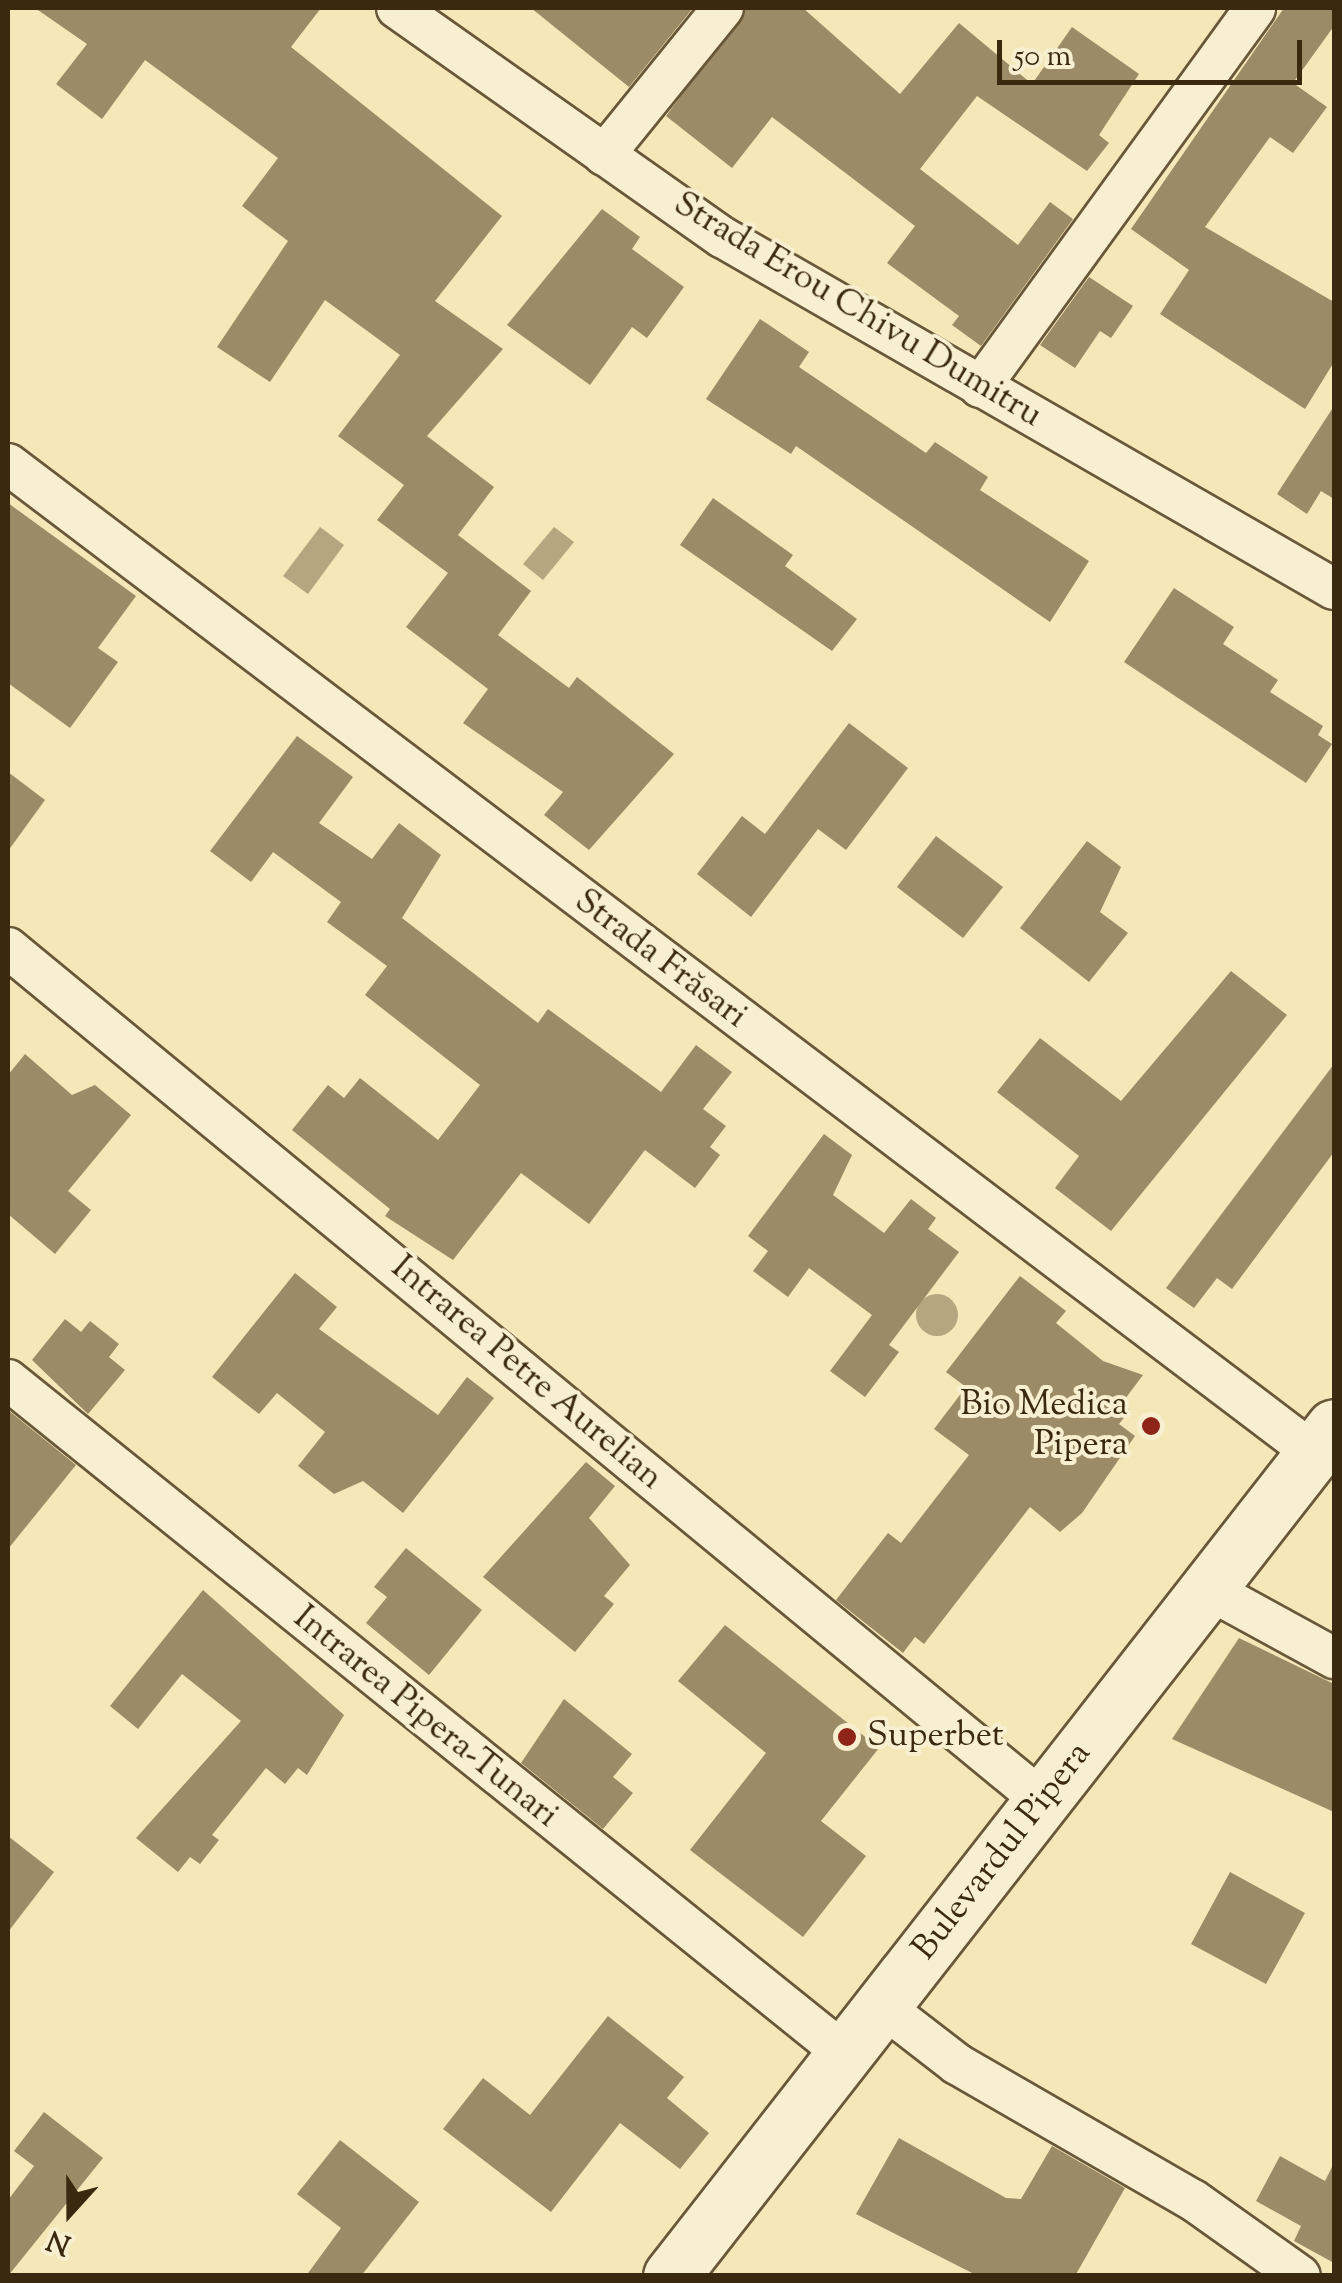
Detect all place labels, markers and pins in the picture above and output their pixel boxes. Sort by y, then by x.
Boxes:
place label: Bio Medica Pipera [960,1385,1128,1467]
marker: Bio Medica Pipera [1138,1413,1164,1439]
place label: Superbet [867,1716,1004,1758]
marker: Superbet [836,1726,858,1748]

